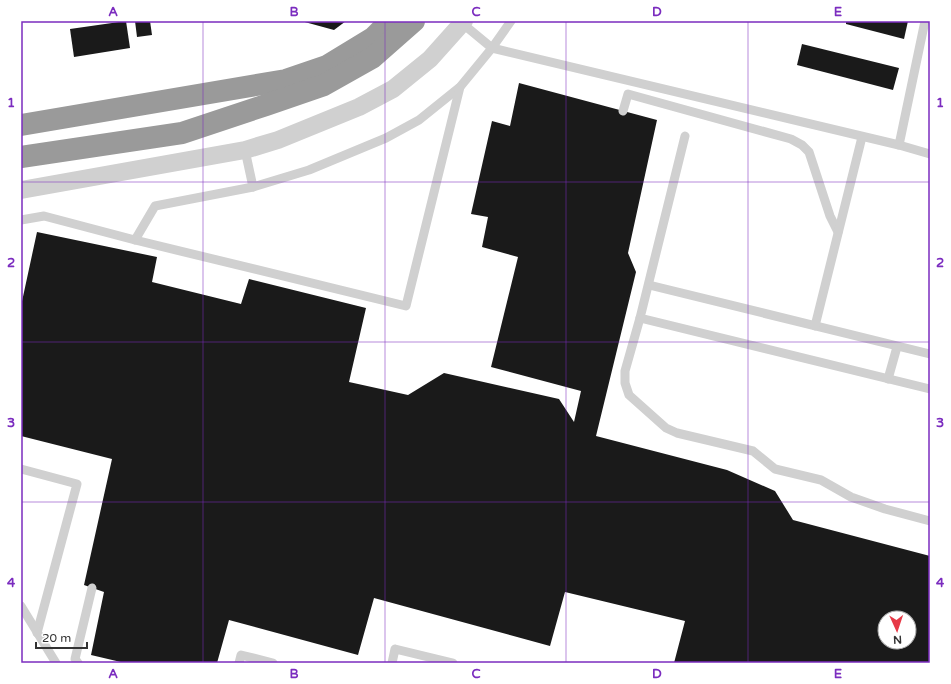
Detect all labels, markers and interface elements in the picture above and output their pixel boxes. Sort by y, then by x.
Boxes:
text: A [108,4,118,20]
text: B [289,4,299,20]
text: C [471,4,481,20]
text: D [652,4,662,20]
text: E [834,4,842,20]
text: 1 [7,95,15,111]
text: 1 [936,95,944,111]
text: 2 [7,255,15,271]
text: 2 [936,255,944,271]
text: 3 [7,415,15,431]
text: 3 [936,415,944,431]
text: 4 [7,575,16,591]
text: 4 [936,575,945,591]
north arrow [877,610,917,650]
scale bar [36,624,87,650]
text: 20 m [42,631,71,645]
text: N [893,633,902,646]
text: A [108,666,118,682]
text: B [289,666,299,682]
text: C [471,666,481,682]
text: D [652,666,662,682]
text: E [834,666,842,682]

